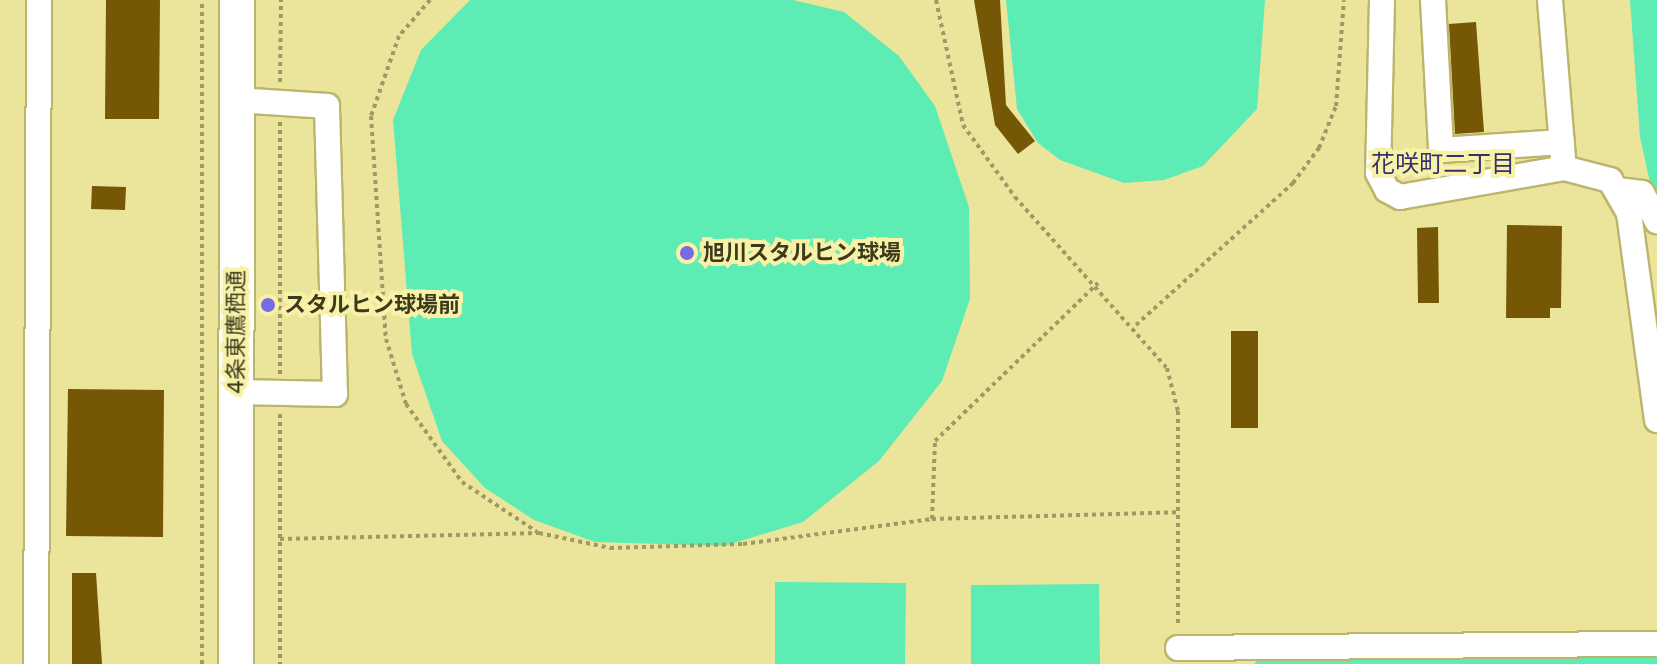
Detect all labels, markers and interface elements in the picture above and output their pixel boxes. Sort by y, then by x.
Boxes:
district label: 花咲町二丁目 [1371,151,1515,179]
place label: 旭川スタルヒン球場 [703,240,901,266]
marker: 旭川スタルヒン球場 [678,244,696,262]
street label: 4条東鷹栖通 [223,270,249,394]
place label: スタルヒン球場前 [284,292,460,318]
marker: スタルヒン球場前 [259,296,277,314]

